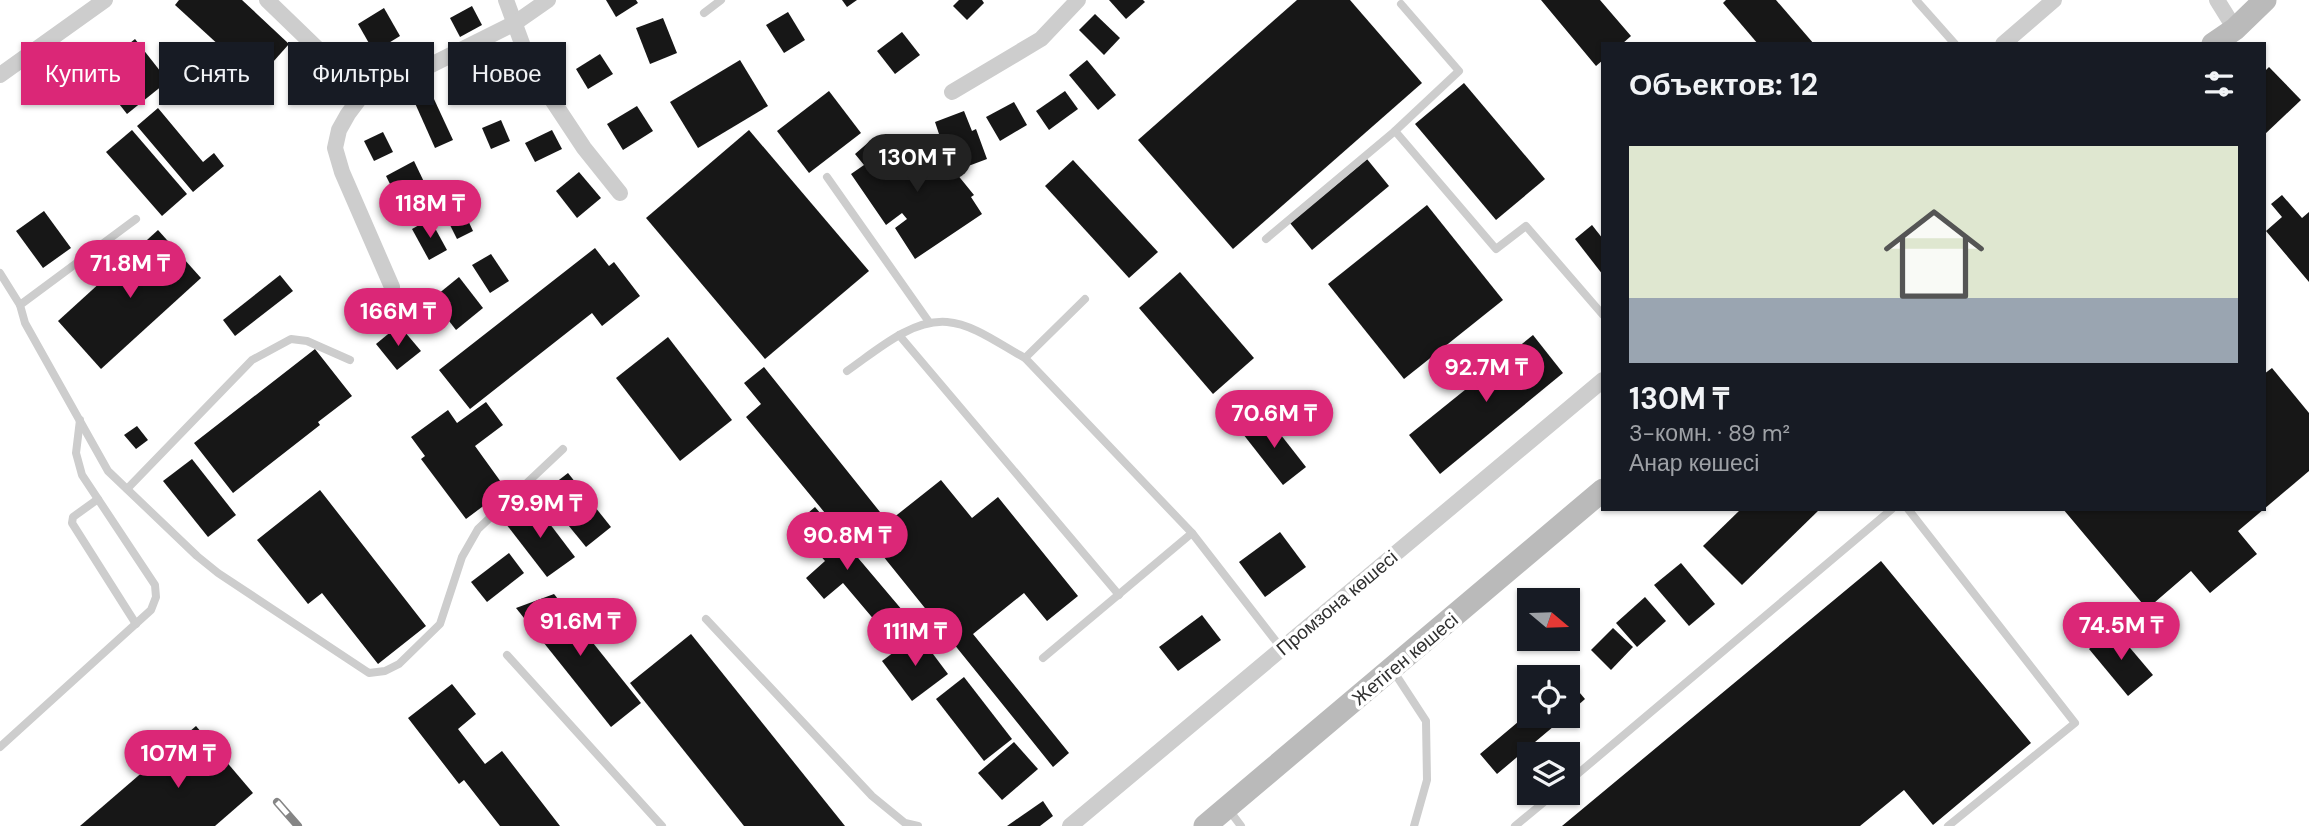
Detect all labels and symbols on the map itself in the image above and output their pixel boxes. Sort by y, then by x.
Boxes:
pin: 130M ₸ [860,134,974,194]
pin: 118M ₸ [373,180,487,240]
pin: 71.8M ₸ [65,240,195,300]
pin: 166M ₸ [341,288,455,348]
pin: 92.7M ₸ [1421,344,1551,404]
pin: 70.6M ₸ [1209,391,1339,450]
pin: 79.9M ₸ [475,480,605,540]
pin: 90.8M ₸ [782,512,912,572]
street label: Промзона көшесі [1271,545,1403,661]
north arrow [1517,588,1580,651]
pin: 91.6M ₸ [515,598,645,658]
pin: 74.5M ₸ [2056,602,2186,662]
street label: Жетіген көшесі [1347,607,1463,711]
pin: 111M ₸ [858,608,972,668]
pin: 107M ₸ [121,730,235,790]

